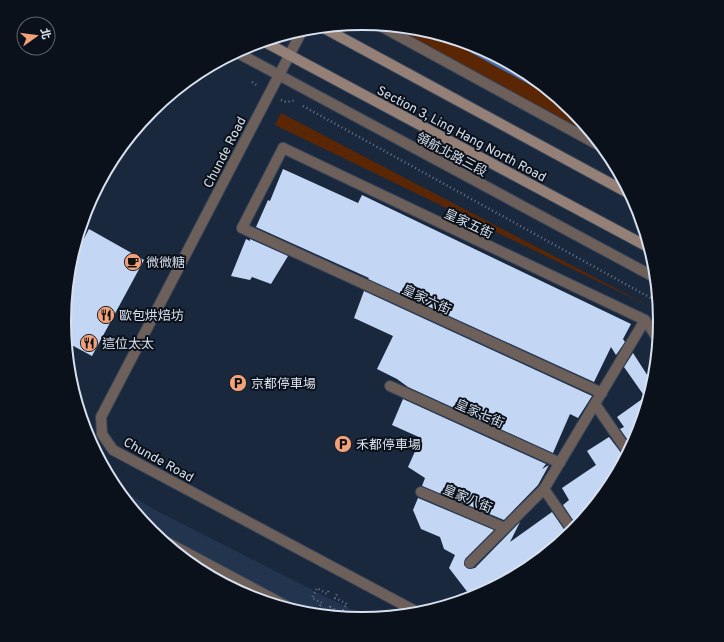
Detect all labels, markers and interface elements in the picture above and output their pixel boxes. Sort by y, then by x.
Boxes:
north arrow [16,16,56,56]
text: 北 [37,27,53,41]
street label: Section 3, Ling Hang North Road [374,83,548,186]
street label: Chunde Road [201,114,251,191]
street label: 領航北路三段 [413,130,490,181]
street label: 皇家五街 [441,206,496,243]
cafe icon: 微微糖 [123,252,143,272]
place label: 微微糖 [146,255,185,272]
street label: 皇家六街 [399,282,454,319]
restaurant icon: 歐包烘焙坊 [96,305,116,325]
place label: 歐包烘焙坊 [119,308,184,325]
restaurant icon: 這位太太 [79,333,99,353]
place label: 這位太太 [102,336,154,353]
parking icon: 京都停車場 [228,373,248,393]
place label: 京都停車場 [251,377,316,393]
street label: 皇家七街 [452,396,507,433]
parking icon: 禾都停車場 [333,434,353,454]
street label: Chunde Road [120,435,196,487]
place label: 禾都停車場 [356,438,421,454]
street label: 皇家八街 [440,481,495,517]

